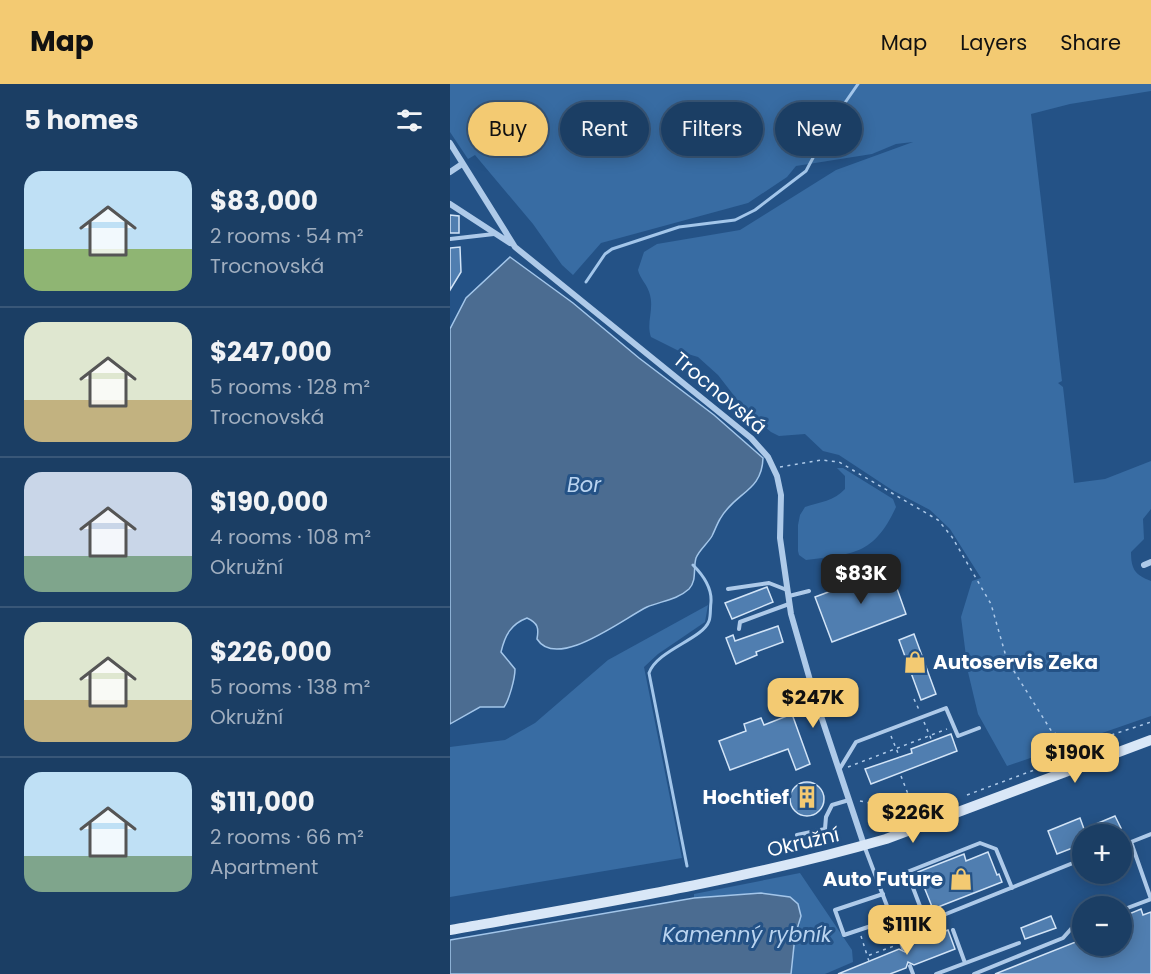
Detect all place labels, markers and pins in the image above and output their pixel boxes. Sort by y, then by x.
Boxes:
pin: $83K [825,554,897,605]
place label: Autoservis Zeka [933,648,1098,676]
shop icon: Autoservis Zeka [902,649,928,675]
pin: $247K [771,678,855,729]
pin: $190K [1033,733,1117,784]
place label: Hochtief [703,783,789,811]
building icon: Hochtief [794,784,820,810]
pin: $226K [871,793,955,844]
place label: Auto Future [823,865,943,893]
shop icon: Auto Future [948,866,974,892]
pin: $111K [865,905,949,956]

